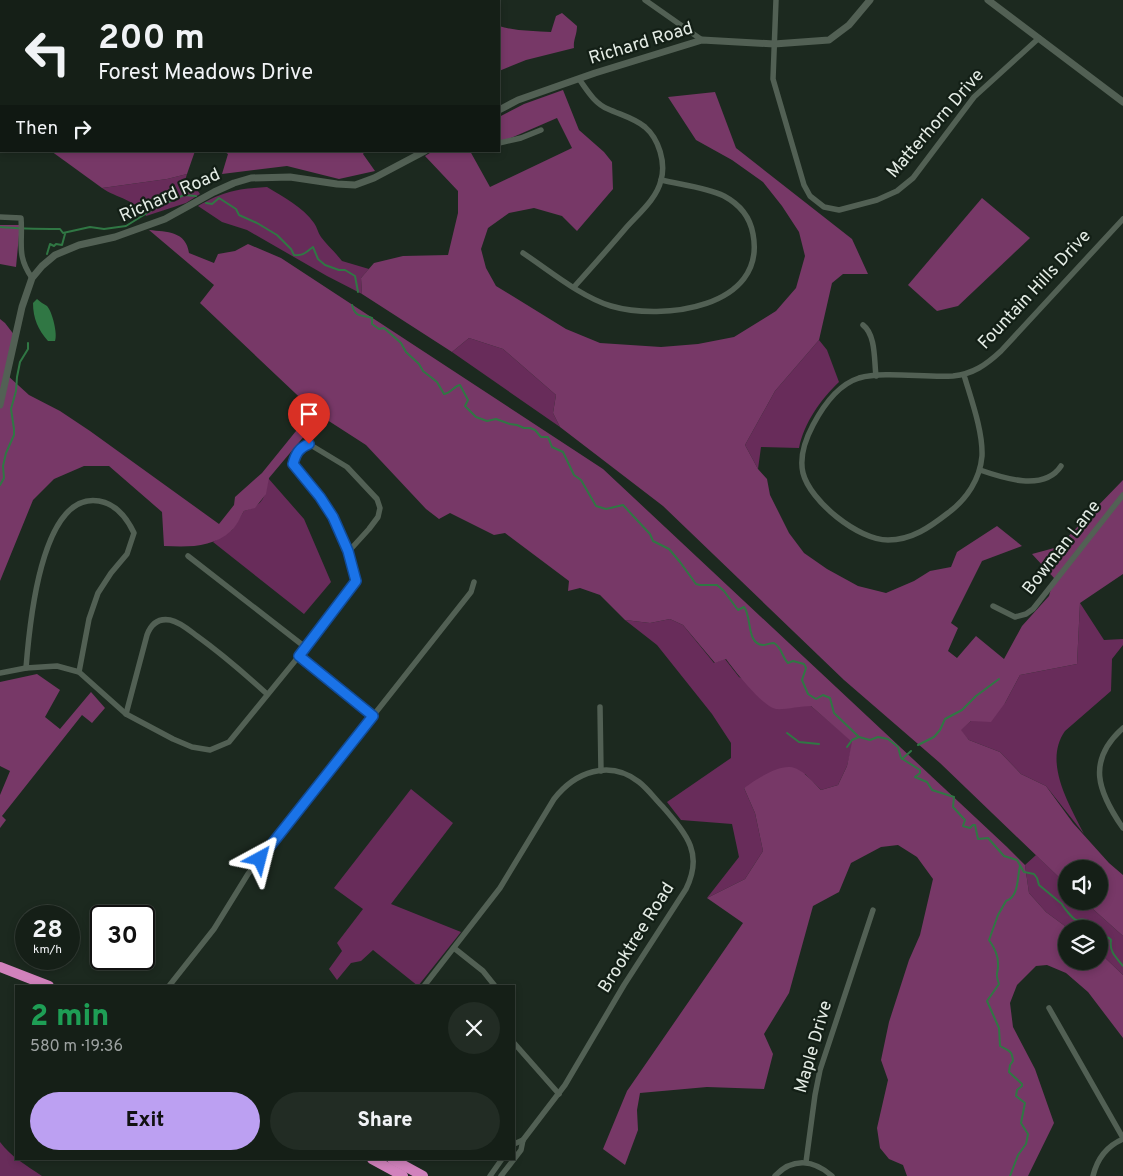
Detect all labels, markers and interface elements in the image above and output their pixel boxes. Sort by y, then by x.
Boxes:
text: 200 m [98,17,205,61]
street label: Richard Road [586,17,696,71]
icon: left [15,20,80,85]
text: Forest Meadows Drive [98,60,313,87]
street label: Matterhorn Drive [882,65,990,183]
icon: right [68,115,96,143]
text: Then [15,117,58,141]
street label: Richard Road [116,164,224,228]
street label: Fountain Hills Drive [973,225,1097,355]
pin [288,393,330,444]
icon: arrive [295,400,323,428]
street label: Bowman Lane [1018,496,1106,600]
position arrow [233,832,285,884]
map controls [1058,860,1108,970]
button: sound [1058,860,1108,910]
street label: Brooktree Road [594,878,680,998]
speed limit sign: 30 [90,905,155,970]
text: 28 [32,915,63,947]
button: layers [1058,920,1108,970]
text: km/h [33,942,62,958]
street label: Maple Drive [790,998,838,1096]
text: 2 min [30,999,109,1036]
button: close [448,1002,500,1054]
text: 580 m · 19:36 [30,1037,123,1057]
button: Exit [30,1092,260,1150]
button: Share [270,1092,500,1150]

